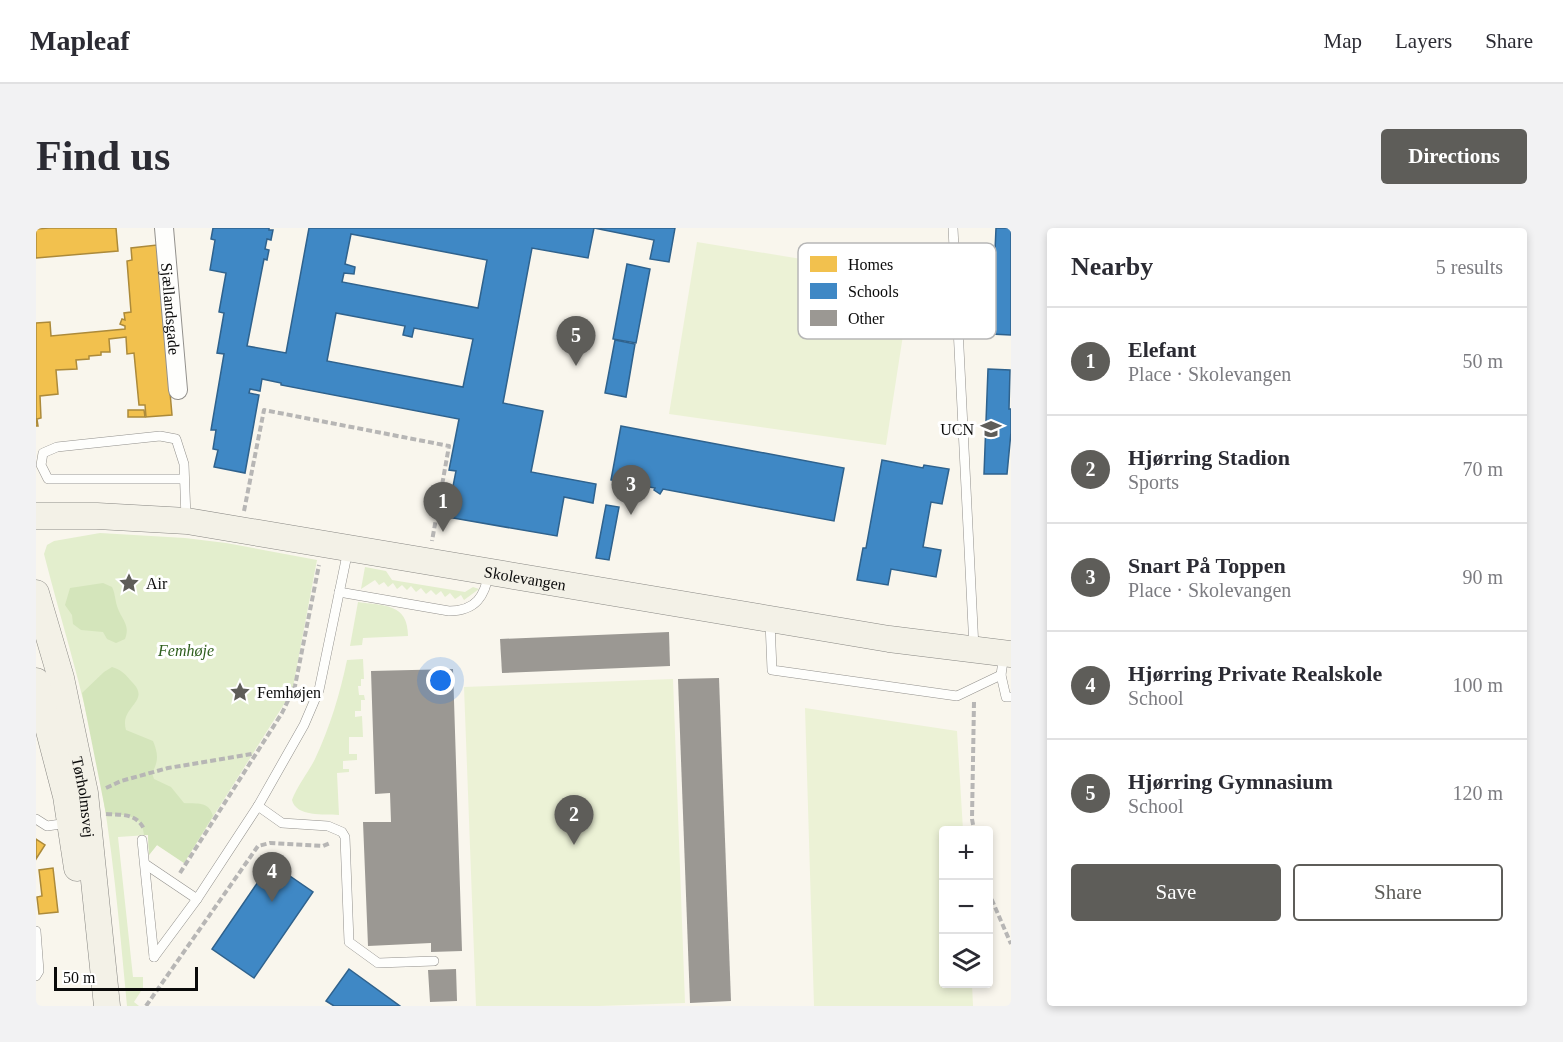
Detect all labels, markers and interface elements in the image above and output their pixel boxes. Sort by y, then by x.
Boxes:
text: Mapleaf [30,25,130,56]
text: Map [1324,29,1362,53]
text: Layers [1395,29,1452,53]
text: Share [1485,29,1533,53]
button: Directions [1381,129,1527,184]
text: Find us [36,133,170,179]
legend [798,243,996,339]
text: Nearby [1071,252,1153,281]
text: Homes [848,256,893,273]
text: 5 results [1436,256,1503,278]
street label: Sjællandsgade [158,262,183,356]
text: Schools [848,283,899,300]
text: Other [848,310,885,327]
pin: 5 [556,316,596,366]
text: Elefant [1128,337,1196,362]
text: 1 [1086,350,1096,372]
text: 50 m [1462,350,1503,372]
text: Place · Skolevangen [1128,363,1291,385]
school or university icon: UCN [979,417,1003,441]
place label: UCN [940,421,974,438]
text: Hjørring Stadion [1128,445,1290,470]
text: 2 [1086,458,1096,480]
text: 70 m [1462,458,1503,480]
pin: 3 [612,466,650,515]
text: Sports [1128,471,1179,493]
pin: 1 [424,482,462,532]
text: Snart På Toppen [1128,553,1286,578]
street label: Skolevangen [483,563,567,594]
text: 3 [1086,566,1096,588]
text: 90 m [1462,566,1503,588]
place icon: Air [117,571,141,595]
place label: Air [146,575,168,592]
text: Place · Skolevangen [1128,579,1291,601]
park label: Femhøje [157,642,214,660]
text: Hjørring Private Realskole [1128,661,1382,686]
your location [426,666,455,695]
text: 4 [1086,674,1096,696]
text: 100 m [1452,674,1503,696]
place icon: Femhøjen [228,680,252,704]
place label: Femhøjen [257,684,321,702]
text: School [1128,687,1184,709]
street label: Tørholmsvej [69,755,98,839]
text: Hjørring Gymnasium [1128,769,1333,794]
text: 5 [1086,782,1096,804]
text: 120 m [1452,782,1503,804]
text: School [1128,795,1184,817]
pin: 2 [554,796,594,845]
map controls [939,826,993,988]
button: + [939,826,993,880]
pin: 4 [252,852,292,902]
button: Save [1071,864,1281,921]
button: Share [1293,864,1503,921]
button: − [939,880,993,934]
button: layers [939,934,993,988]
scale bar [54,964,198,992]
text: 50 m [63,969,95,986]

